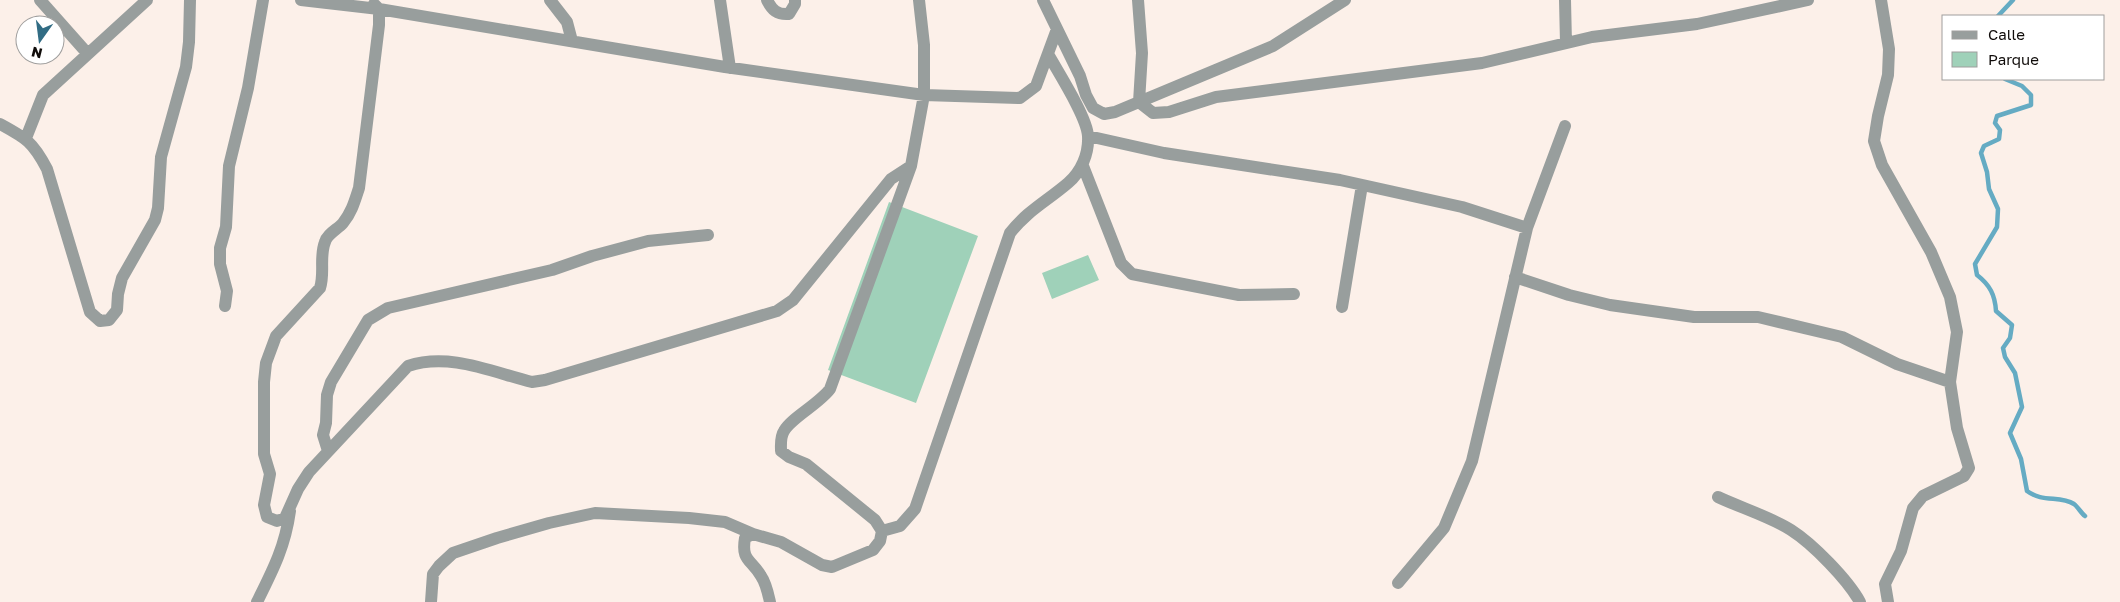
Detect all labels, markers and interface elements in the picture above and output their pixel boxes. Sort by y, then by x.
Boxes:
north arrow [15,15,65,65]
legend [1942,15,2105,80]
text: Calle [1988,25,2025,43]
text: N [30,44,44,63]
text: Parque [1988,50,2039,68]

